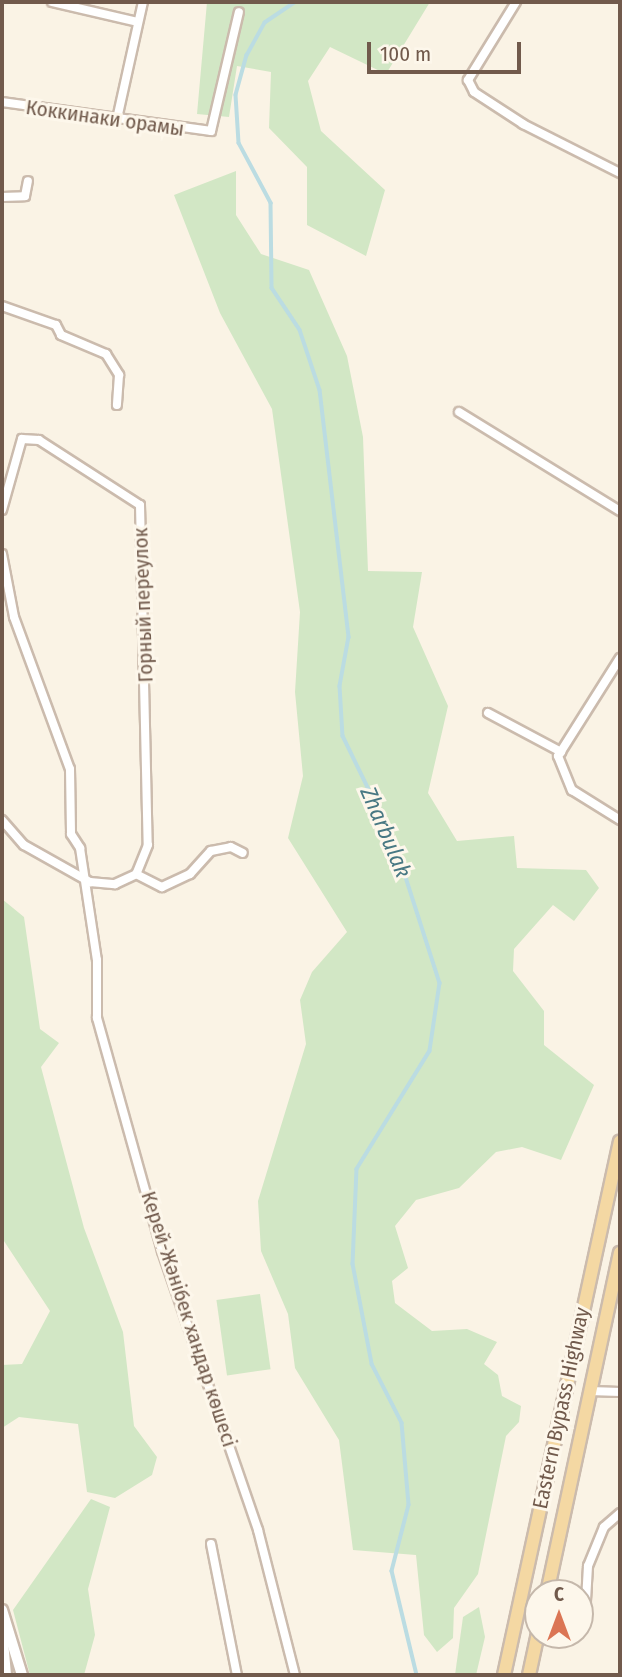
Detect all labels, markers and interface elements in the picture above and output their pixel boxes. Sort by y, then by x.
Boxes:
scale bar [370,28,524,72]
text: 100 m [380,41,431,67]
street label: Коккинаки орамы [24,94,186,142]
street label: Горный переулок [128,527,158,683]
water label: Zharbulak [355,782,417,882]
street label: Керей-Жәнібек хандар көшесі [136,1188,242,1450]
street label: Eastern Bypass Highway [527,1305,595,1511]
north arrow [524,1579,594,1649]
text: С [554,1583,564,1606]

